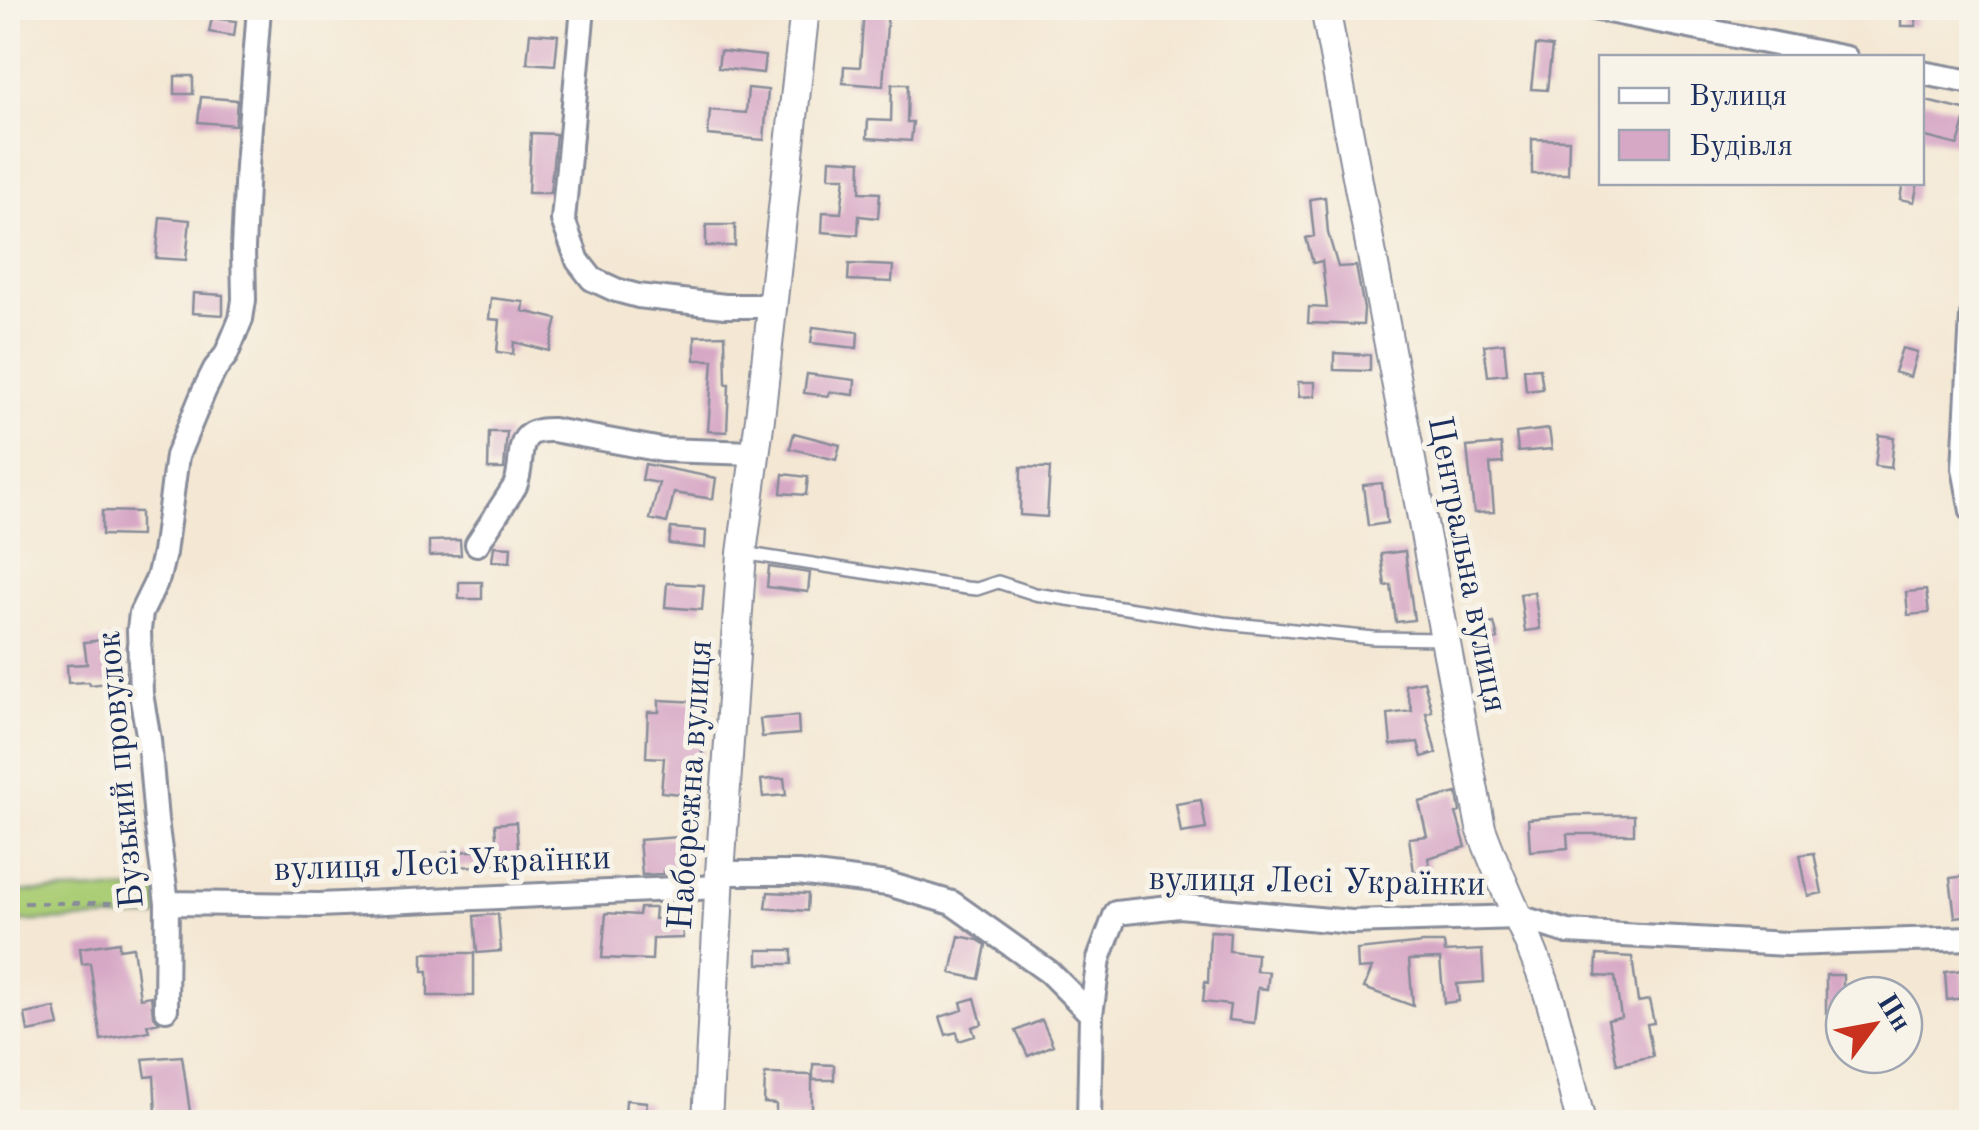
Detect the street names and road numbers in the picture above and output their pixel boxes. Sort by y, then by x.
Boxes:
street label: Центральна вулиця [1421,413,1512,715]
street label: Бузький провулок [92,629,151,910]
street label: Набережна вулиця [664,639,719,932]
street label: вулиця Лесі Українки [273,841,611,888]
street label: вулиця Лесі Українки [1148,862,1486,903]

